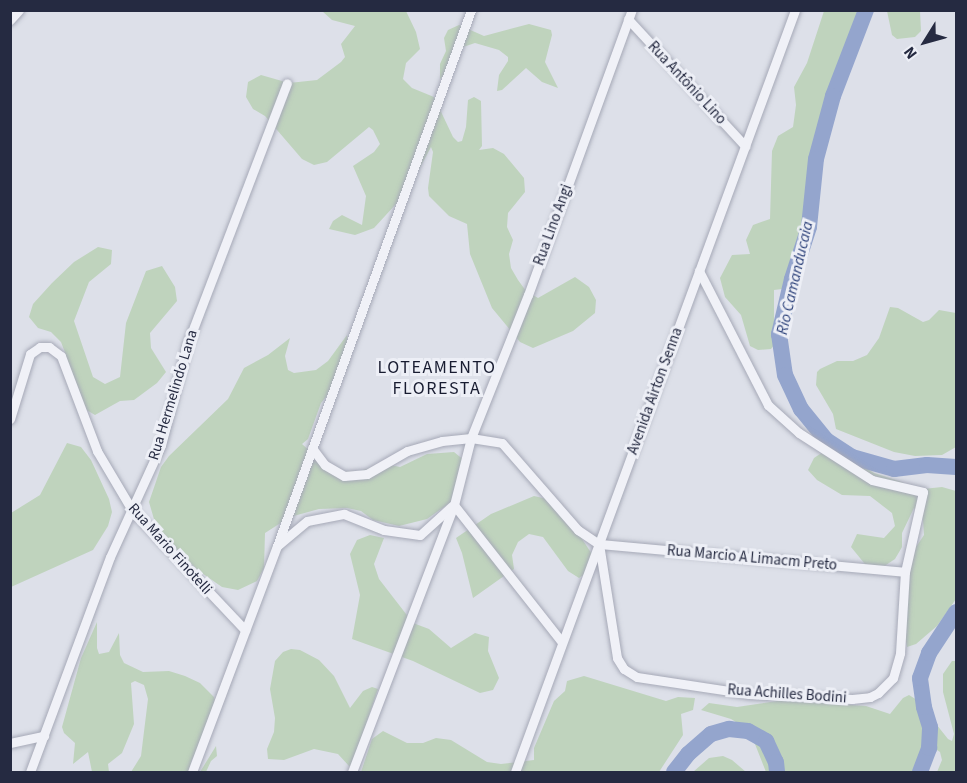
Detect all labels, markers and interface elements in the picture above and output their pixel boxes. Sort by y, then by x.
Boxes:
north arrow [895,12,955,72]
street label: Rua Antônio Lino [644,38,730,128]
text: N [899,42,923,64]
street label: Rua Lino Angi [530,182,576,268]
water label: Rio Camanducaia [773,219,817,337]
street label: Avenida Airton Senna [624,325,686,457]
street label: Rua Hermelindo Lana [145,328,201,462]
district label: LOTEAMENTO FLORESTA [377,358,497,400]
street label: Rua Mario Finotelli [124,500,216,598]
street label: Rua Marcio A Limacm Preto [666,542,838,574]
street label: Rua Achilles Bodini [727,681,847,707]

